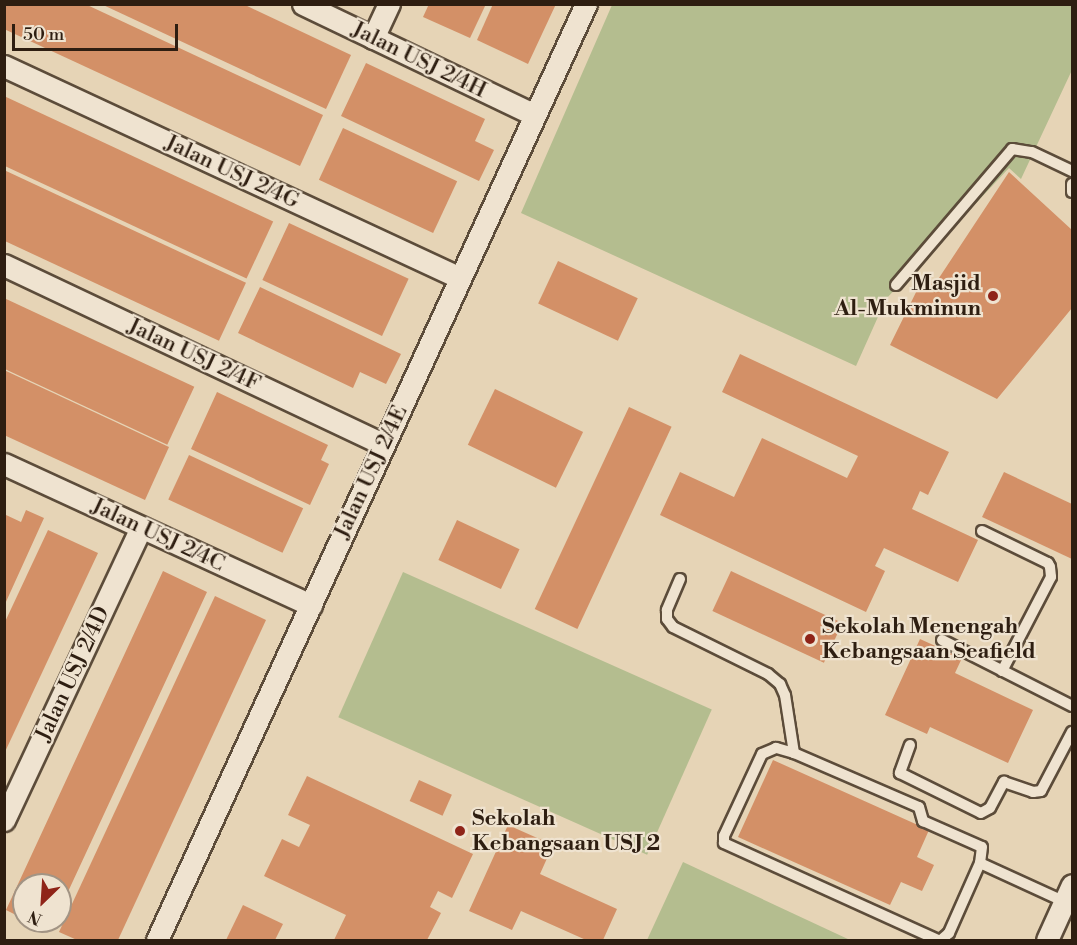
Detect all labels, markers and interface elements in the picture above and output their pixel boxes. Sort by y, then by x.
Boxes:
scale bar [15,12,182,50]
street label: Jalan USJ 2/4H [347,16,491,104]
text: 50 m [23,23,64,46]
street label: Jalan USJ 2/4G [161,129,303,215]
place label: Masjid Al-Mukminun [834,270,981,322]
marker: Masjid Al-Mukminun [986,289,1000,303]
street label: Jalan USJ 2/4F [124,313,264,397]
street label: Jalan USJ 2/4E [329,401,413,543]
street label: Jalan USJ 2/4C [87,493,229,577]
street label: Jalan USJ 2/4D [30,602,116,746]
place label: Sekolah Menengah Kebangsaan Seafield [822,613,1036,664]
marker: Sekolah Menengah Kebangsaan Seafield [803,632,817,646]
place label: Sekolah Kebangsaan USJ 2 [472,805,660,856]
marker: Sekolah Kebangsaan USJ 2 [453,824,467,838]
north arrow [12,873,72,933]
text: N [25,906,45,929]

